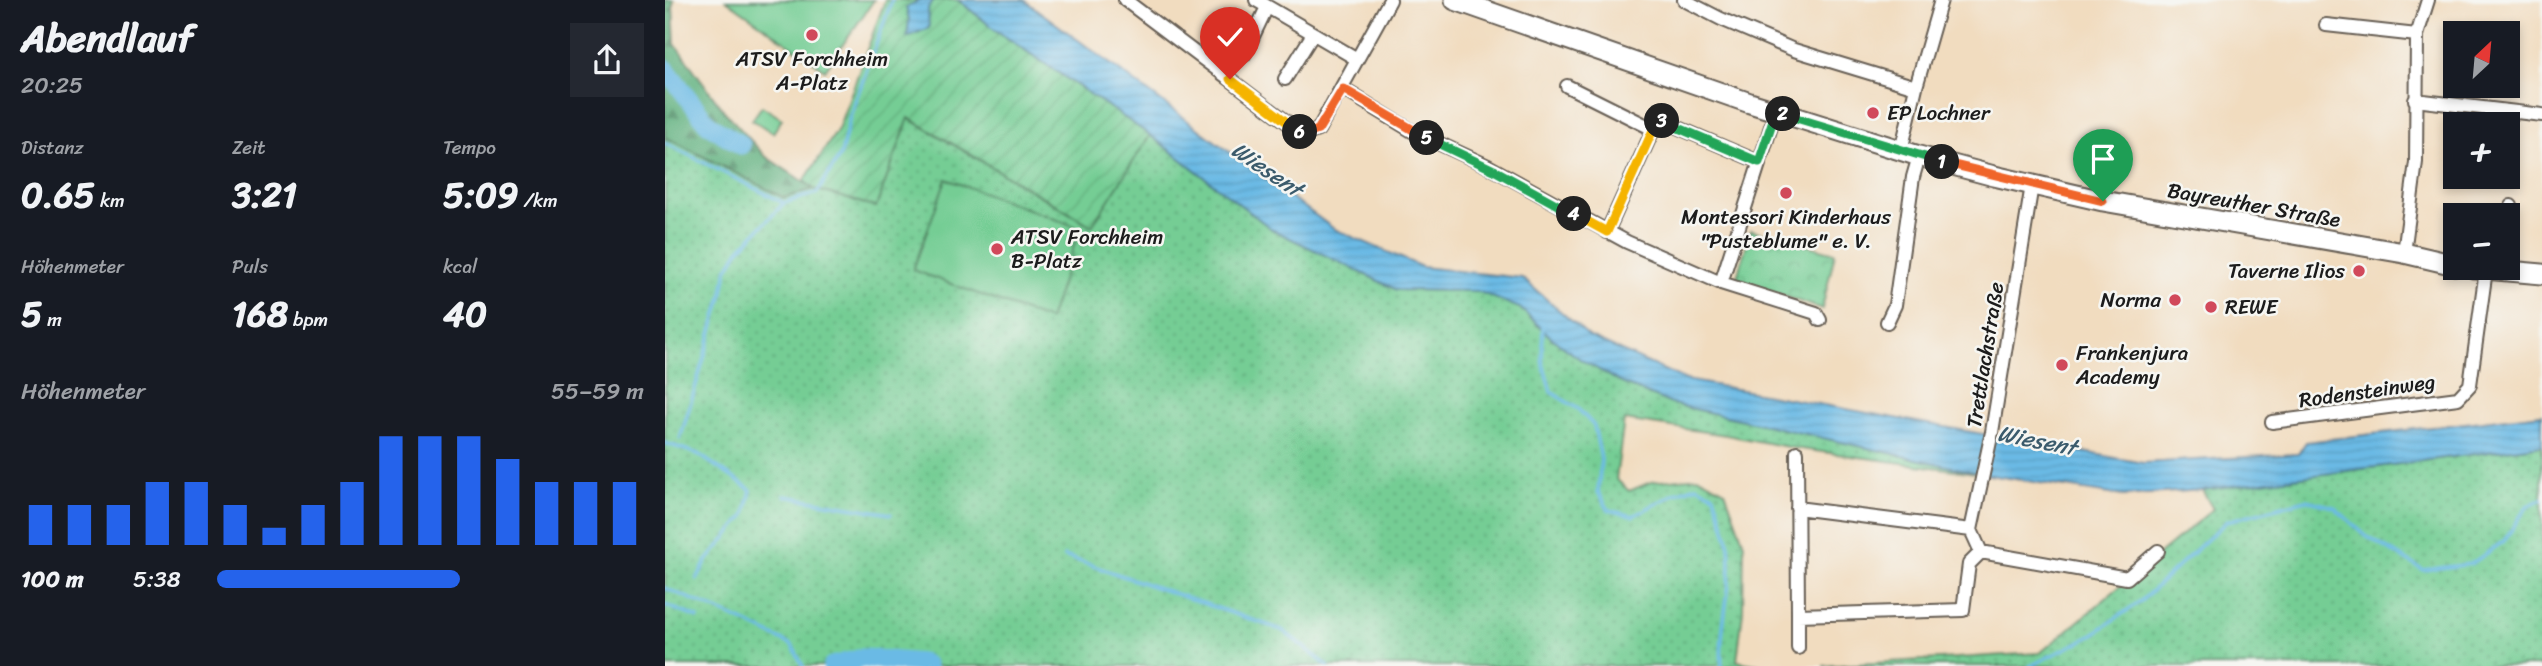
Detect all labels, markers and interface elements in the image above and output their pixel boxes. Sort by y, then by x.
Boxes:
text: Abendlauf [21,5,194,72]
pin [1200,7,1260,79]
icon: check [1211,18,1249,56]
north arrow [2443,21,2520,98]
map controls [2443,21,2520,280]
button: share [570,23,644,97]
marker: ATSV Forchheim A-Platz [804,27,820,43]
place label: ATSV Forchheim A-Platz [735,40,888,102]
text: 20:25 [21,65,83,106]
place label: EP Lochner [1887,94,1991,132]
pin: 2 [1765,96,1801,132]
text: 2 [1777,97,1788,130]
pin: 3 [1644,104,1679,138]
text: 3 [1656,104,1667,137]
marker: EP Lochner [1865,105,1881,121]
button: + [2443,112,2520,189]
pin: 6 [1283,114,1317,150]
text: 6 [1294,115,1305,148]
pin: 5 [1409,120,1445,156]
text: 5 [1421,121,1432,154]
pin [2073,129,2133,201]
water label: Wiesent [1222,130,1314,211]
text: Distanz [21,131,84,164]
text: Zeit [232,131,266,164]
text: Tempo [443,131,496,164]
icon: arrive [2084,140,2122,178]
pin: 1 [1925,144,1959,180]
text: 1 [1937,145,1946,178]
text: 0.65 [21,164,95,226]
text: 3:21 [232,164,297,226]
text: 5:09 [443,164,519,226]
street label: Bayreuther Straße [2164,171,2344,239]
text: km [95,184,125,217]
text: /km [519,184,558,217]
marker: Montessori Kinderhaus "Pusteblume" e. V. [1778,185,1794,201]
pin: 4 [1557,196,1591,232]
text: 4 [1568,197,1579,230]
place label: Montessori Kinderhaus "Pusteblume" e. V. [1681,198,1891,260]
button: − [2443,203,2520,280]
place label: ATSV Forchheim B-Platz [1010,218,1164,280]
marker: ATSV Forchheim B-Platz [989,241,1005,257]
text: Höhenmeter [21,250,124,283]
text: Puls [232,250,268,283]
text: kcal [443,250,478,283]
place label: Taverne Ilios [2228,252,2345,290]
marker: Taverne Ilios [2351,263,2367,279]
street label: Trettlachstraße [1955,279,2015,431]
place label: Norma [2100,281,2161,319]
text: 5 [21,283,42,345]
text: 168 [232,283,288,345]
text: 40 [443,283,487,345]
place label: REWE [2225,288,2279,326]
marker: Norma [2167,292,2183,308]
marker: REWE [2203,299,2219,315]
text: m [42,303,62,336]
text: bpm [288,303,328,336]
place label: Frankenjura Academy [2075,334,2189,396]
marker: Frankenjura Academy [2054,357,2070,373]
street label: Rodensteinweg [2296,363,2438,419]
text: Höhenmeter [21,371,145,412]
text: 55–59 m [551,371,644,412]
water label: Wiesent [1994,413,2083,469]
text: 100 m [21,559,84,600]
text: 5:38 [133,559,181,600]

